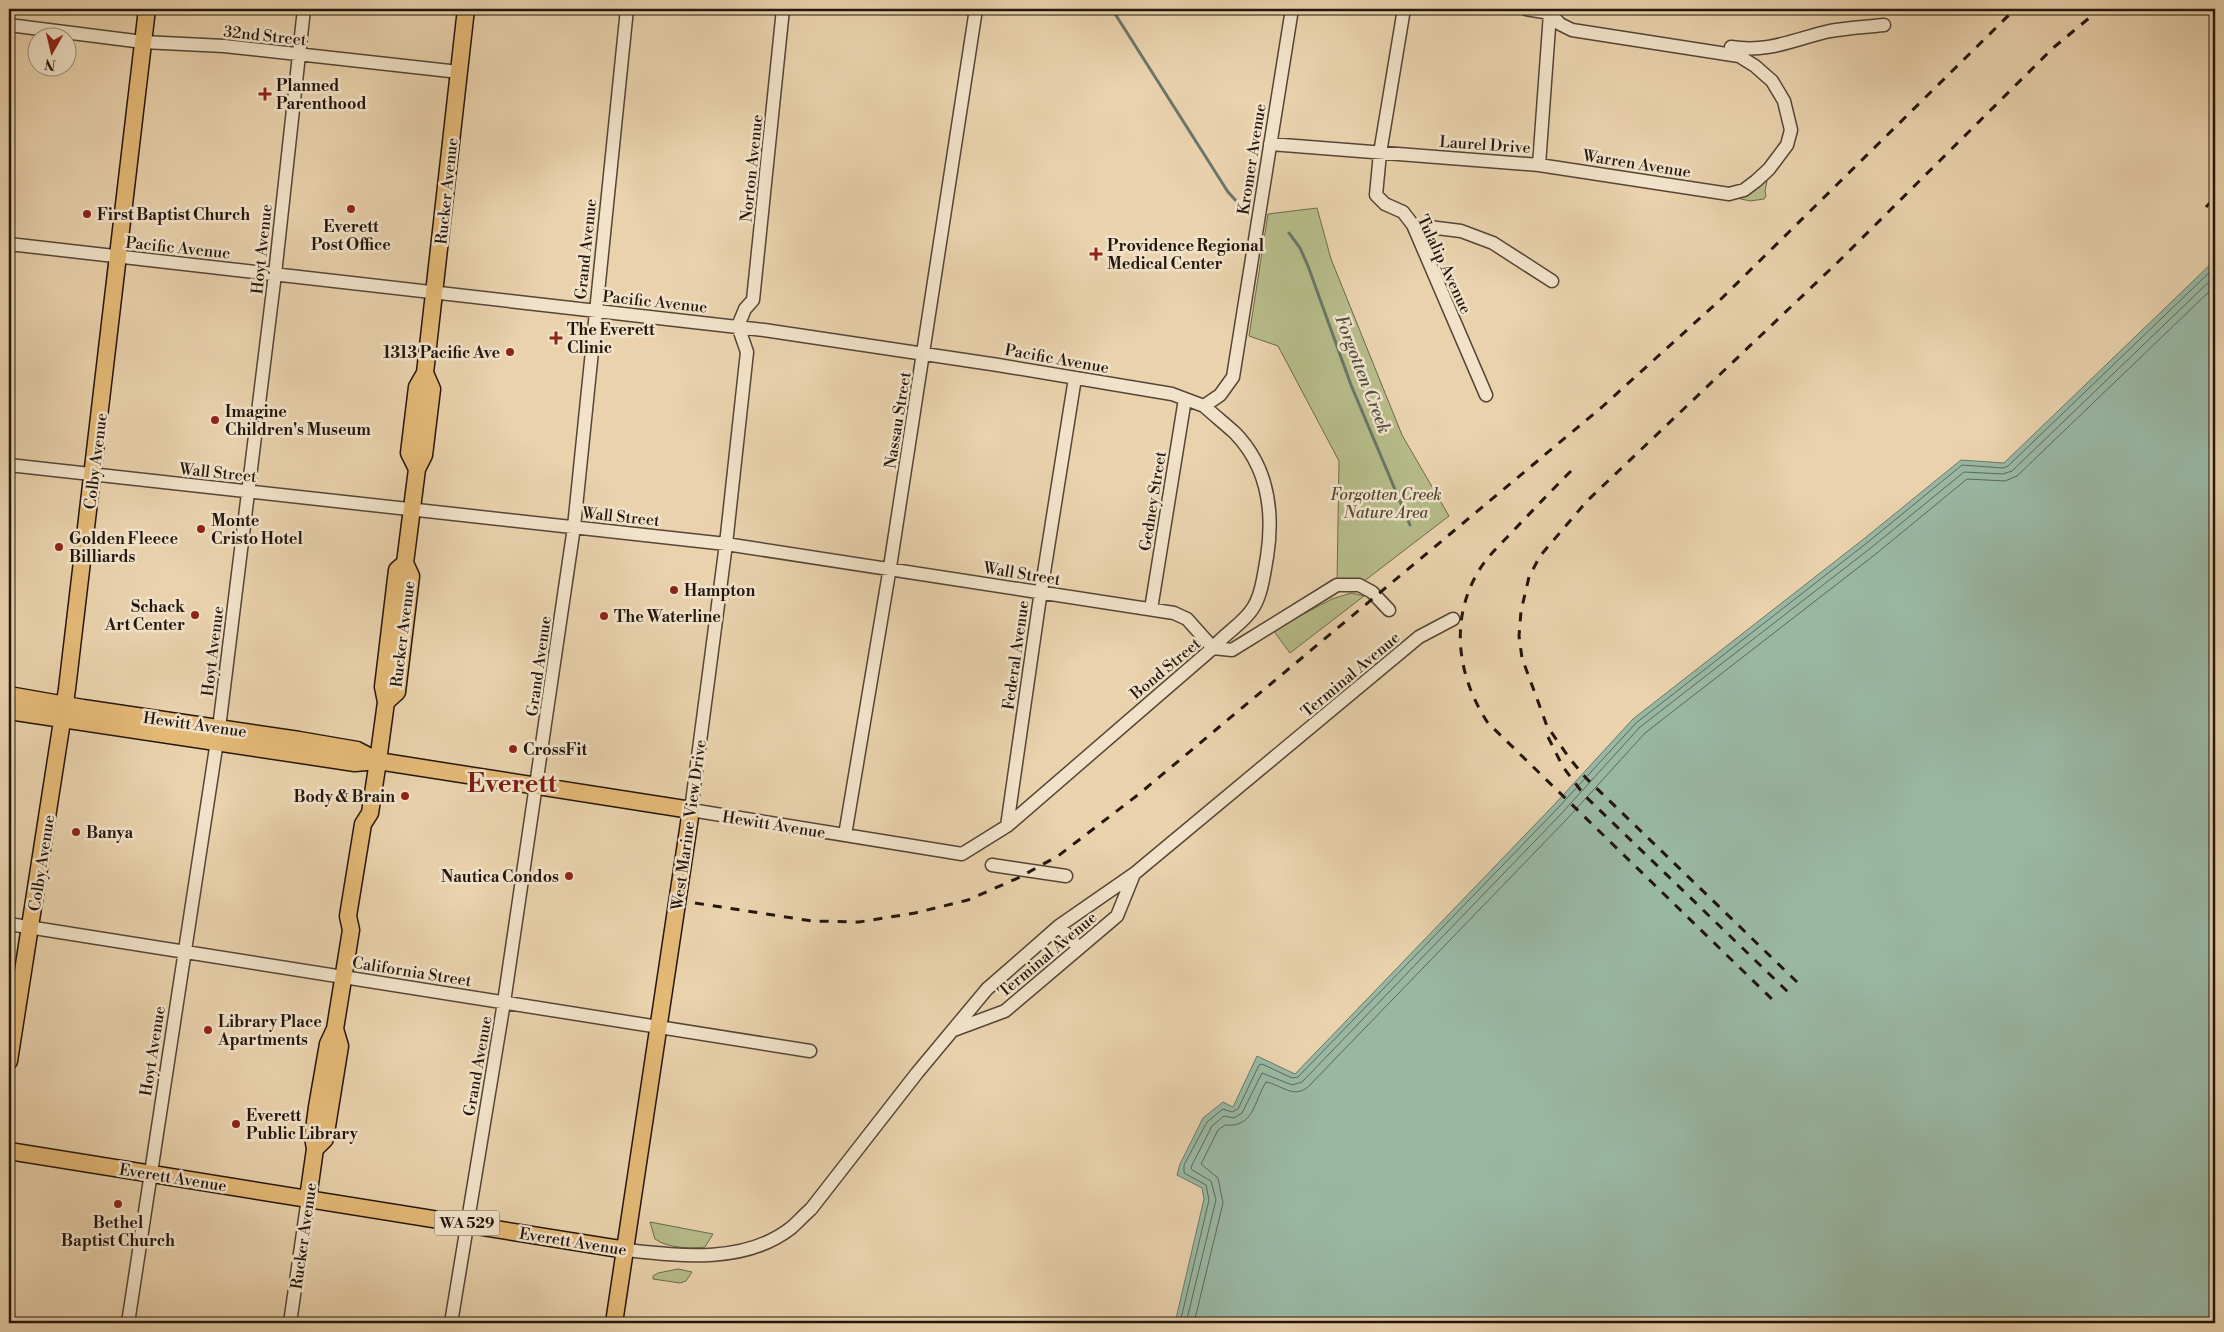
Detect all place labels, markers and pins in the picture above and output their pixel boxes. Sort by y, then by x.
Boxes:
place label: Planned Parenthood [276,76,367,114]
marker: Planned Parenthood [258,87,272,101]
marker: Everett Post Office [345,203,357,215]
place label: First Baptist Church [97,205,250,225]
marker: First Baptist Church [81,208,93,220]
place label: Everett Post Office [311,217,391,255]
place label: Providence Regional Medical Center [1107,236,1265,274]
marker: Providence Regional Medical Center [1089,247,1103,261]
place label: The Everett Clinic [567,320,655,358]
marker: The Everett Clinic [549,331,563,345]
place label: 1313 Pacific Ave [383,343,500,363]
marker: 1313 Pacific Ave [504,346,516,358]
place label: Imagine Children's Museum [225,402,371,440]
marker: Imagine Children's Museum [209,414,221,426]
place label: Monte Cristo Hotel [211,511,303,549]
marker: Monte Cristo Hotel [195,523,207,535]
place label: Golden Fleece Billiards [69,529,178,567]
marker: Golden Fleece Billiards [53,541,65,553]
place label: Hampton [684,581,755,601]
marker: Hampton [668,584,680,596]
place label: Schack Art Center [104,597,186,635]
place label: The Waterline [614,607,721,627]
marker: Schack Art Center [189,609,201,621]
marker: The Waterline [598,610,610,622]
place label: CrossFit [523,740,587,760]
marker: CrossFit [507,743,519,755]
place label: Body & Brain [293,787,395,807]
marker: Body & Brain [399,790,411,802]
place label: Banya [86,823,134,843]
marker: Banya [70,826,82,838]
place label: Nautica Condos [441,867,559,887]
marker: Nautica Condos [563,870,575,882]
place label: Library Place Apartments [217,1012,322,1050]
marker: Library Place Apartments [202,1024,214,1036]
place label: Everett Public Library [246,1106,359,1144]
marker: Everett Public Library [230,1118,242,1130]
marker: Bethel Baptist Church [112,1198,124,1210]
place label: Bethel Baptist Church [61,1213,175,1251]

